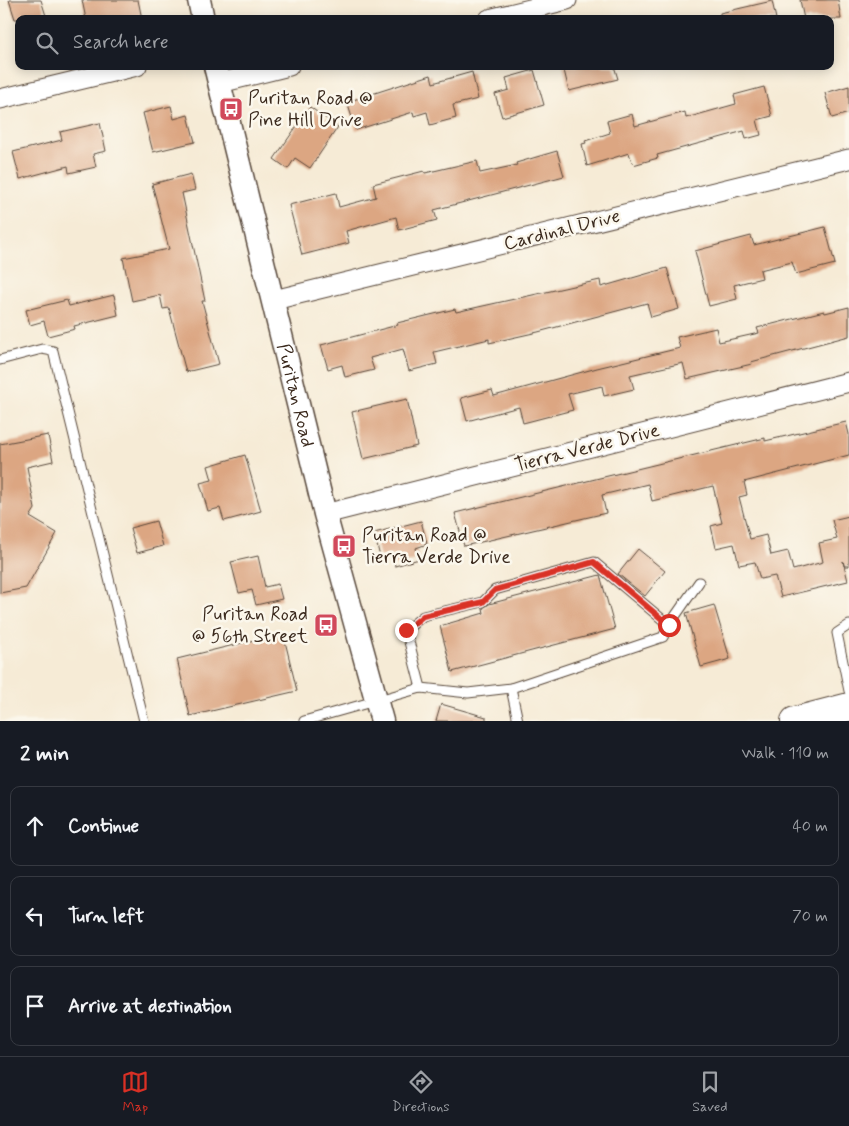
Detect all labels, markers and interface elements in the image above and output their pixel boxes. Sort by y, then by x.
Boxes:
search box [15,15,834,70]
icon: search [33,29,61,57]
text: Search here [73,30,169,55]
place label: Puritan Road @ Pine Hill Drive [248,86,373,133]
bus stop icon: Puritan Road @ Pine Hill Drive [218,96,244,122]
street label: Cardinal Drive [501,203,623,257]
street label: Puritan Road [271,341,321,450]
street label: Tierra Verde Drive [512,418,662,478]
place label: Puritan Road @ Tierra Verde Drive [362,523,511,570]
bus stop icon: Puritan Road @ Tierra Verde Drive [331,533,357,559]
place label: Puritan Road @ 56th Street [192,602,308,649]
bus stop icon: Puritan Road @ 56th Street [313,612,339,638]
route start [658,614,681,637]
route end [395,619,418,642]
text: 2 min [20,740,69,768]
text: Walk · 110 m [741,743,829,764]
icon: ahead [21,812,49,840]
text: Continue [68,814,139,839]
text: 40 m [792,816,828,837]
icon: left [21,902,49,930]
text: Turn left [68,904,144,929]
text: 70 m [792,906,828,927]
icon: arrive [21,992,49,1020]
text: Arrive at destination [68,994,232,1019]
tab: Map [121,1068,149,1116]
tab: Directions [392,1068,450,1116]
tab: Saved [692,1068,728,1116]

